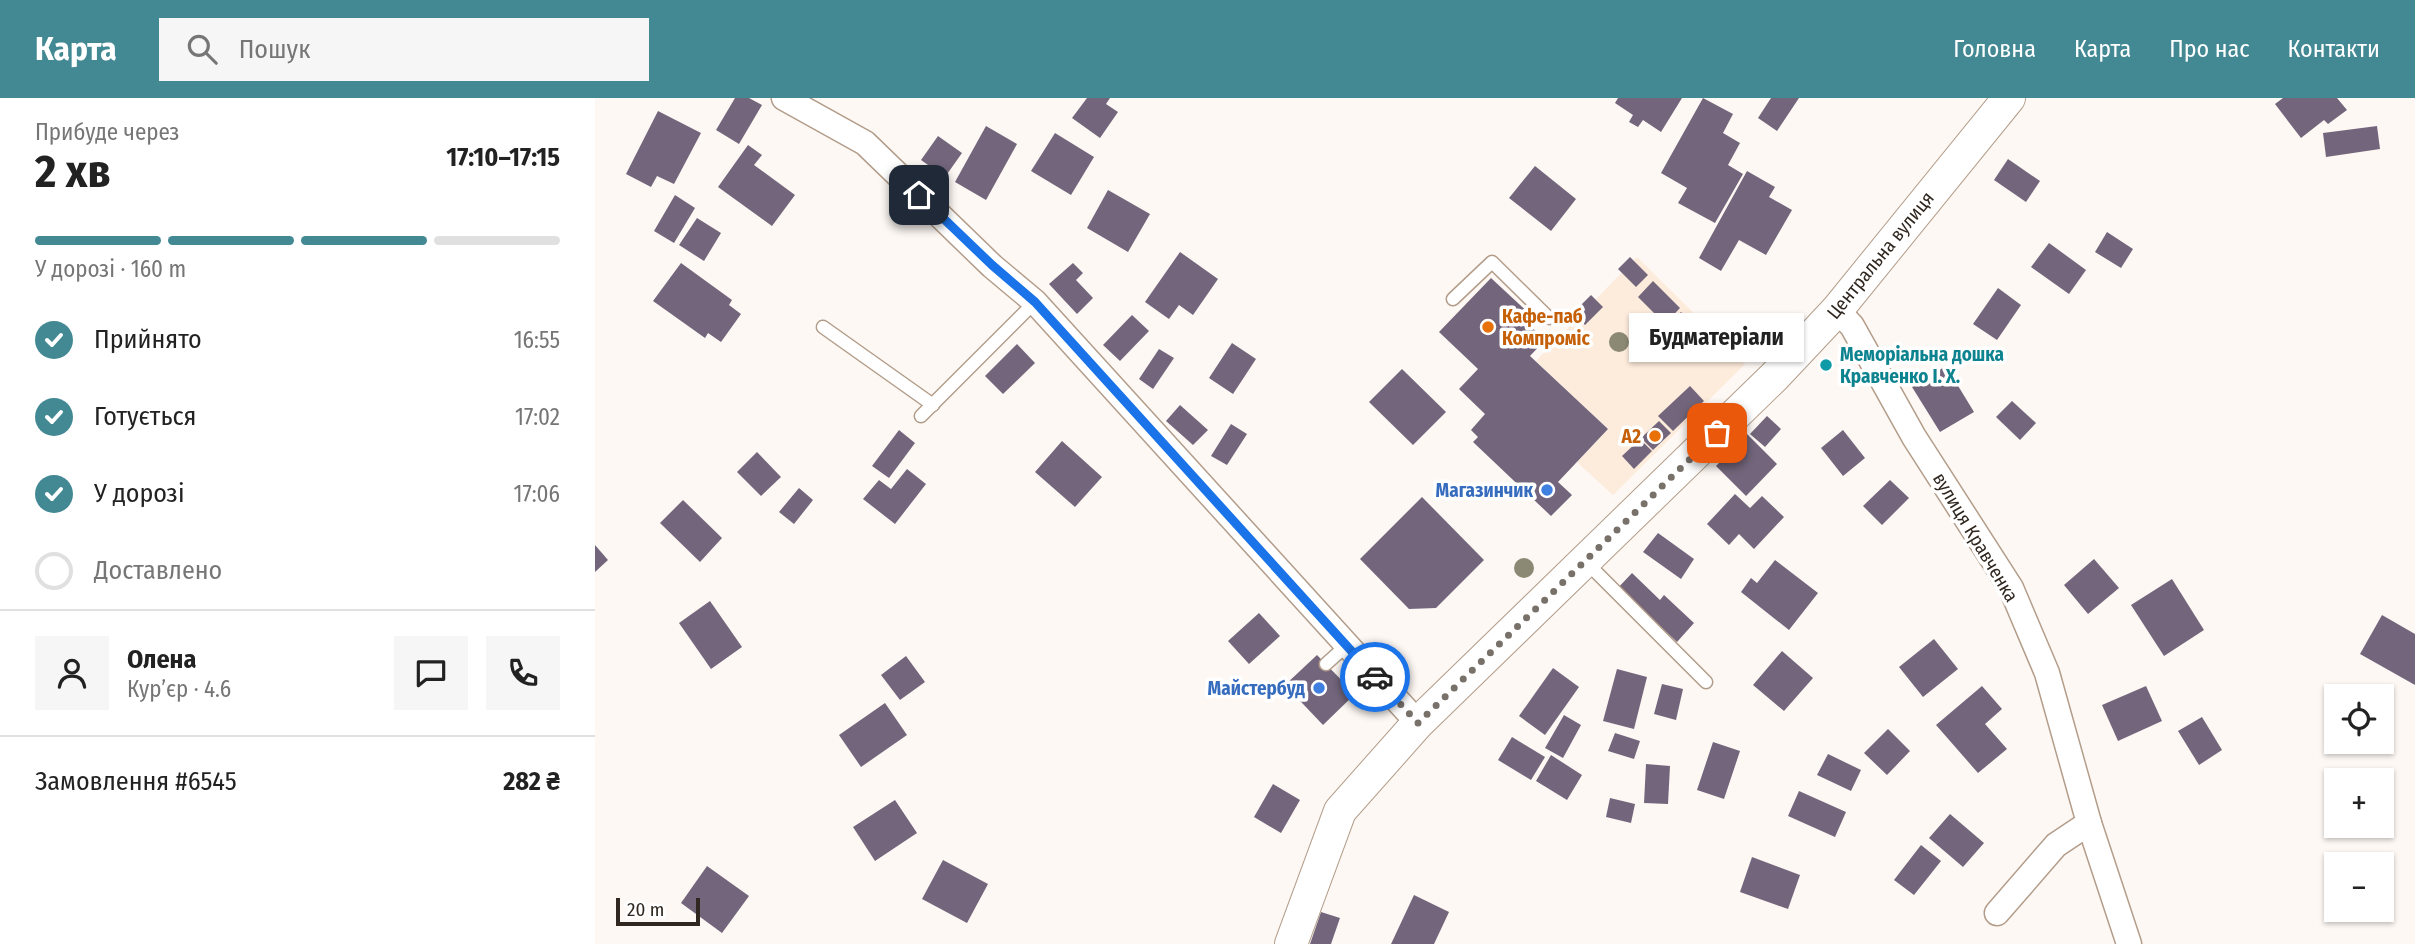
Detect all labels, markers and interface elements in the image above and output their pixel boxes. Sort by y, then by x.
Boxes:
search box [159,18,649,81]
text: Карта [35,29,117,69]
icon: search [183,30,221,68]
text: Пошук [239,34,310,65]
text: Головна [1953,35,2036,63]
text: Карта [2074,35,2131,63]
text: Про нас [2169,35,2250,63]
text: Контакти [2288,35,2380,63]
text: Прибуде через [35,118,180,146]
text: 17:10–17:15 [446,142,560,173]
text: 2 хв [35,144,111,199]
pin [889,165,949,225]
icon: home [900,176,938,214]
street label: Центральна вулиця [1822,187,1939,324]
text: У дорозі · 160 m [35,255,186,283]
place label: Кафе-паб Компроміс [1502,305,1590,350]
callout: Будматеріали [1629,314,1805,363]
marker: Кафе-паб Компроміс [1480,319,1496,335]
icon: check [35,321,73,359]
text: Будматеріали [1649,323,1784,351]
text: Прийнято [94,324,202,355]
text: 16:55 [514,326,560,354]
place label: Меморіальна дошка Кравченко І. Х. [1840,343,2004,388]
marker: Меморіальна дошка Кравченко І. Х. [1818,357,1834,373]
icon: check [35,398,73,436]
text: Готується [94,401,196,432]
text: 17:02 [515,403,560,431]
pin [1687,403,1747,463]
icon: bag [1698,414,1736,452]
place label: А2 [1621,425,1641,448]
marker: А2 [1647,428,1663,444]
street label: вулиця Кравченка [1928,468,2023,606]
icon: check [35,475,73,513]
text: У дорозі [94,478,184,509]
place label: Магазинчик [1436,479,1533,502]
text: 17:06 [513,480,560,508]
marker: Магазинчик [1539,482,1555,498]
text: Доставлено [94,555,222,586]
button: person [35,636,109,710]
button: chat [394,636,468,710]
button: phone [486,636,560,710]
courier [1340,642,1410,712]
text: Олена [127,644,196,675]
icon: car [1356,658,1394,696]
text: Кур’єр · 4.6 [127,675,231,703]
place label: Майстербуд [1208,677,1305,700]
marker: Майстербуд [1311,680,1327,696]
map controls [2324,684,2394,922]
button: locate [2324,684,2394,754]
text: Замовлення #6545 [35,766,237,797]
text: 282 ₴ [503,766,560,797]
button: + [2324,768,2394,838]
button: − [2324,852,2394,922]
scale bar [616,895,700,927]
text: 20 m [627,898,664,921]

